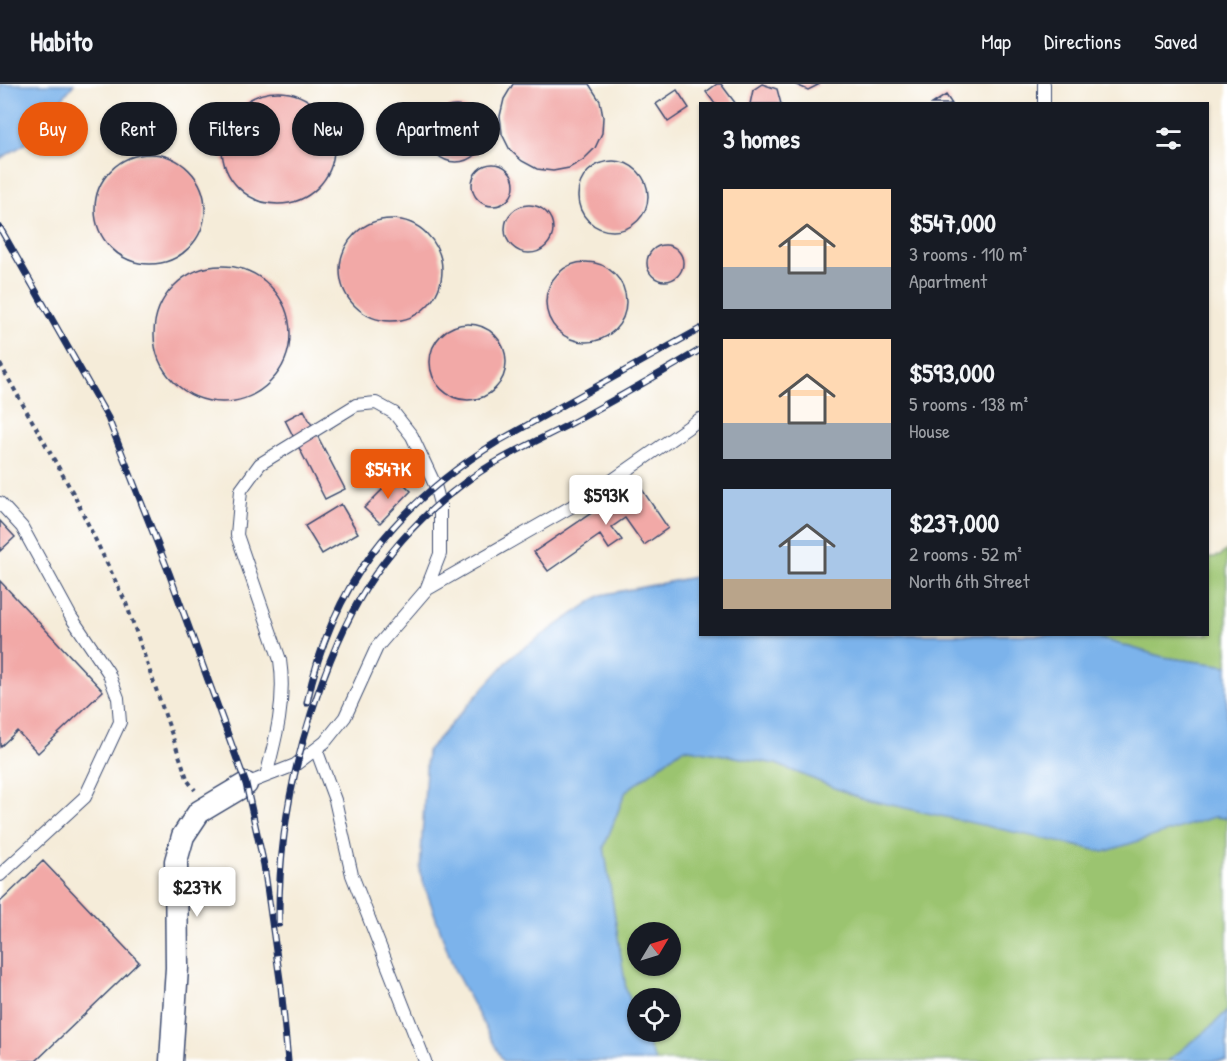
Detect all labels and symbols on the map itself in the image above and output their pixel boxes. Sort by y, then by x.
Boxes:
pin: $547K [346,449,430,500]
pin: $593K [564,475,648,526]
pin: $237K [155,867,239,918]
north arrow [627,922,681,976]

